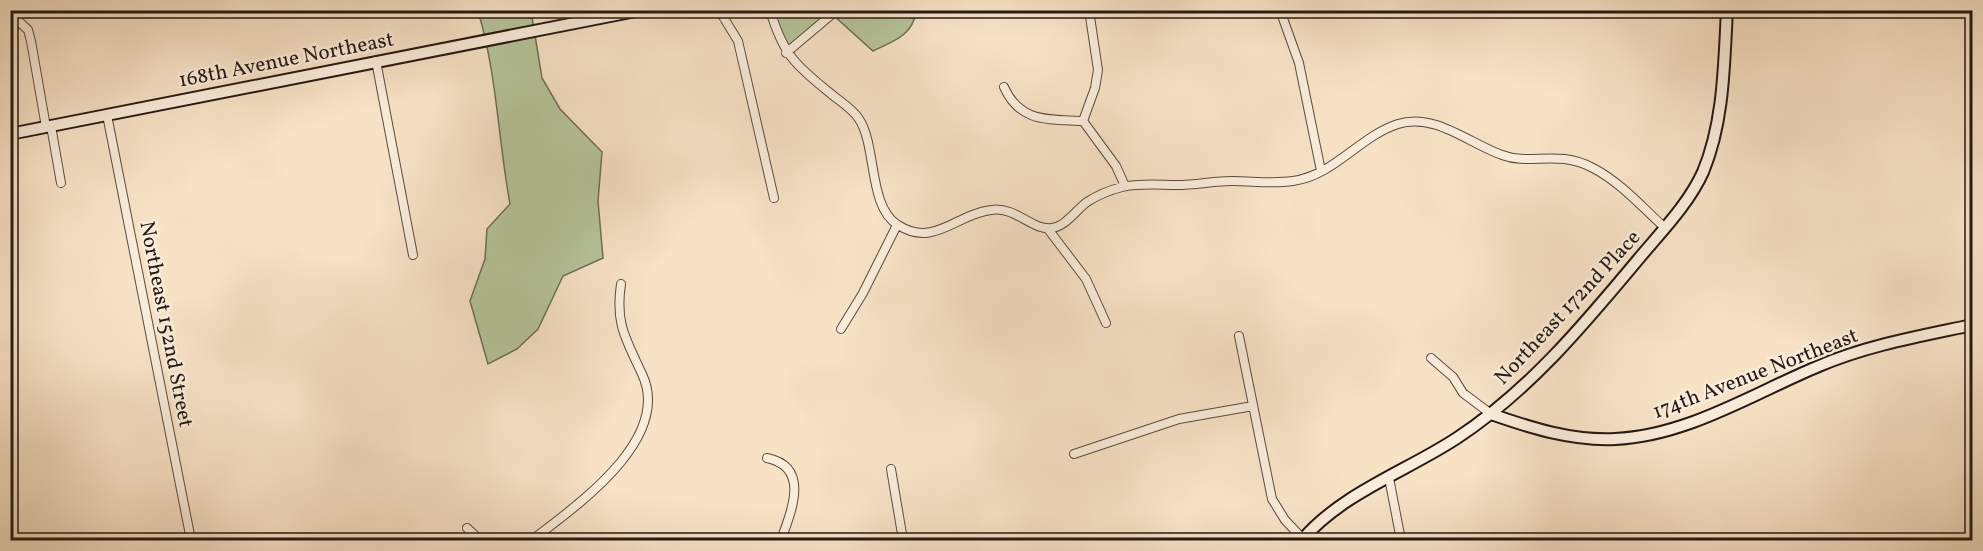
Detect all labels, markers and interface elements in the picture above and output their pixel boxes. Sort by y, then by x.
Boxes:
street label: 168th Avenue Northeast [176,25,396,96]
street label: Northeast 152nd Street [131,219,200,430]
street label: Northeast 172nd Place [1488,224,1648,392]
street label: 174th Avenue Northeast [1649,322,1862,427]

